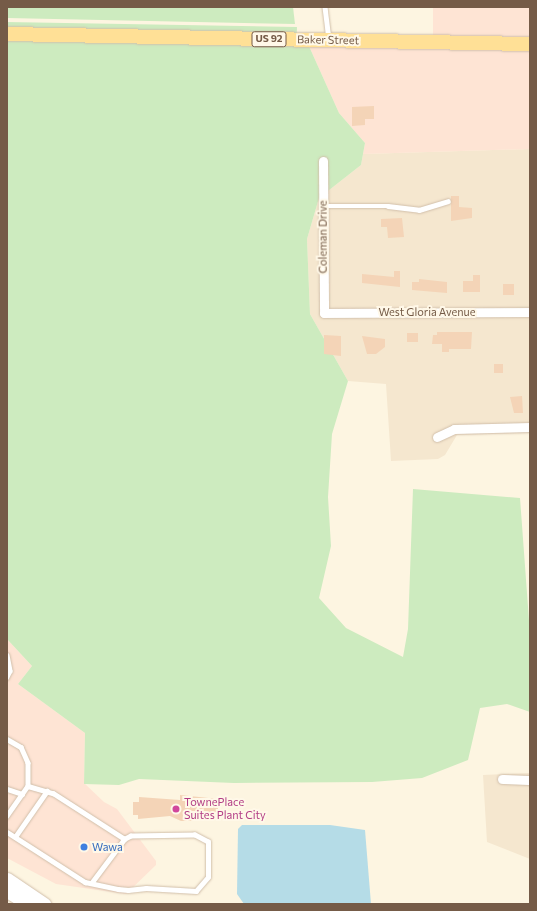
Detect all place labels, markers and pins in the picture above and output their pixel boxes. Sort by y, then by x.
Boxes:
place label: TownePlace Suites Plant City [184,796,266,822]
marker: TownePlace Suites Plant City [171,804,181,814]
place label: Wawa [92,840,123,854]
marker: Wawa [79,842,89,852]

